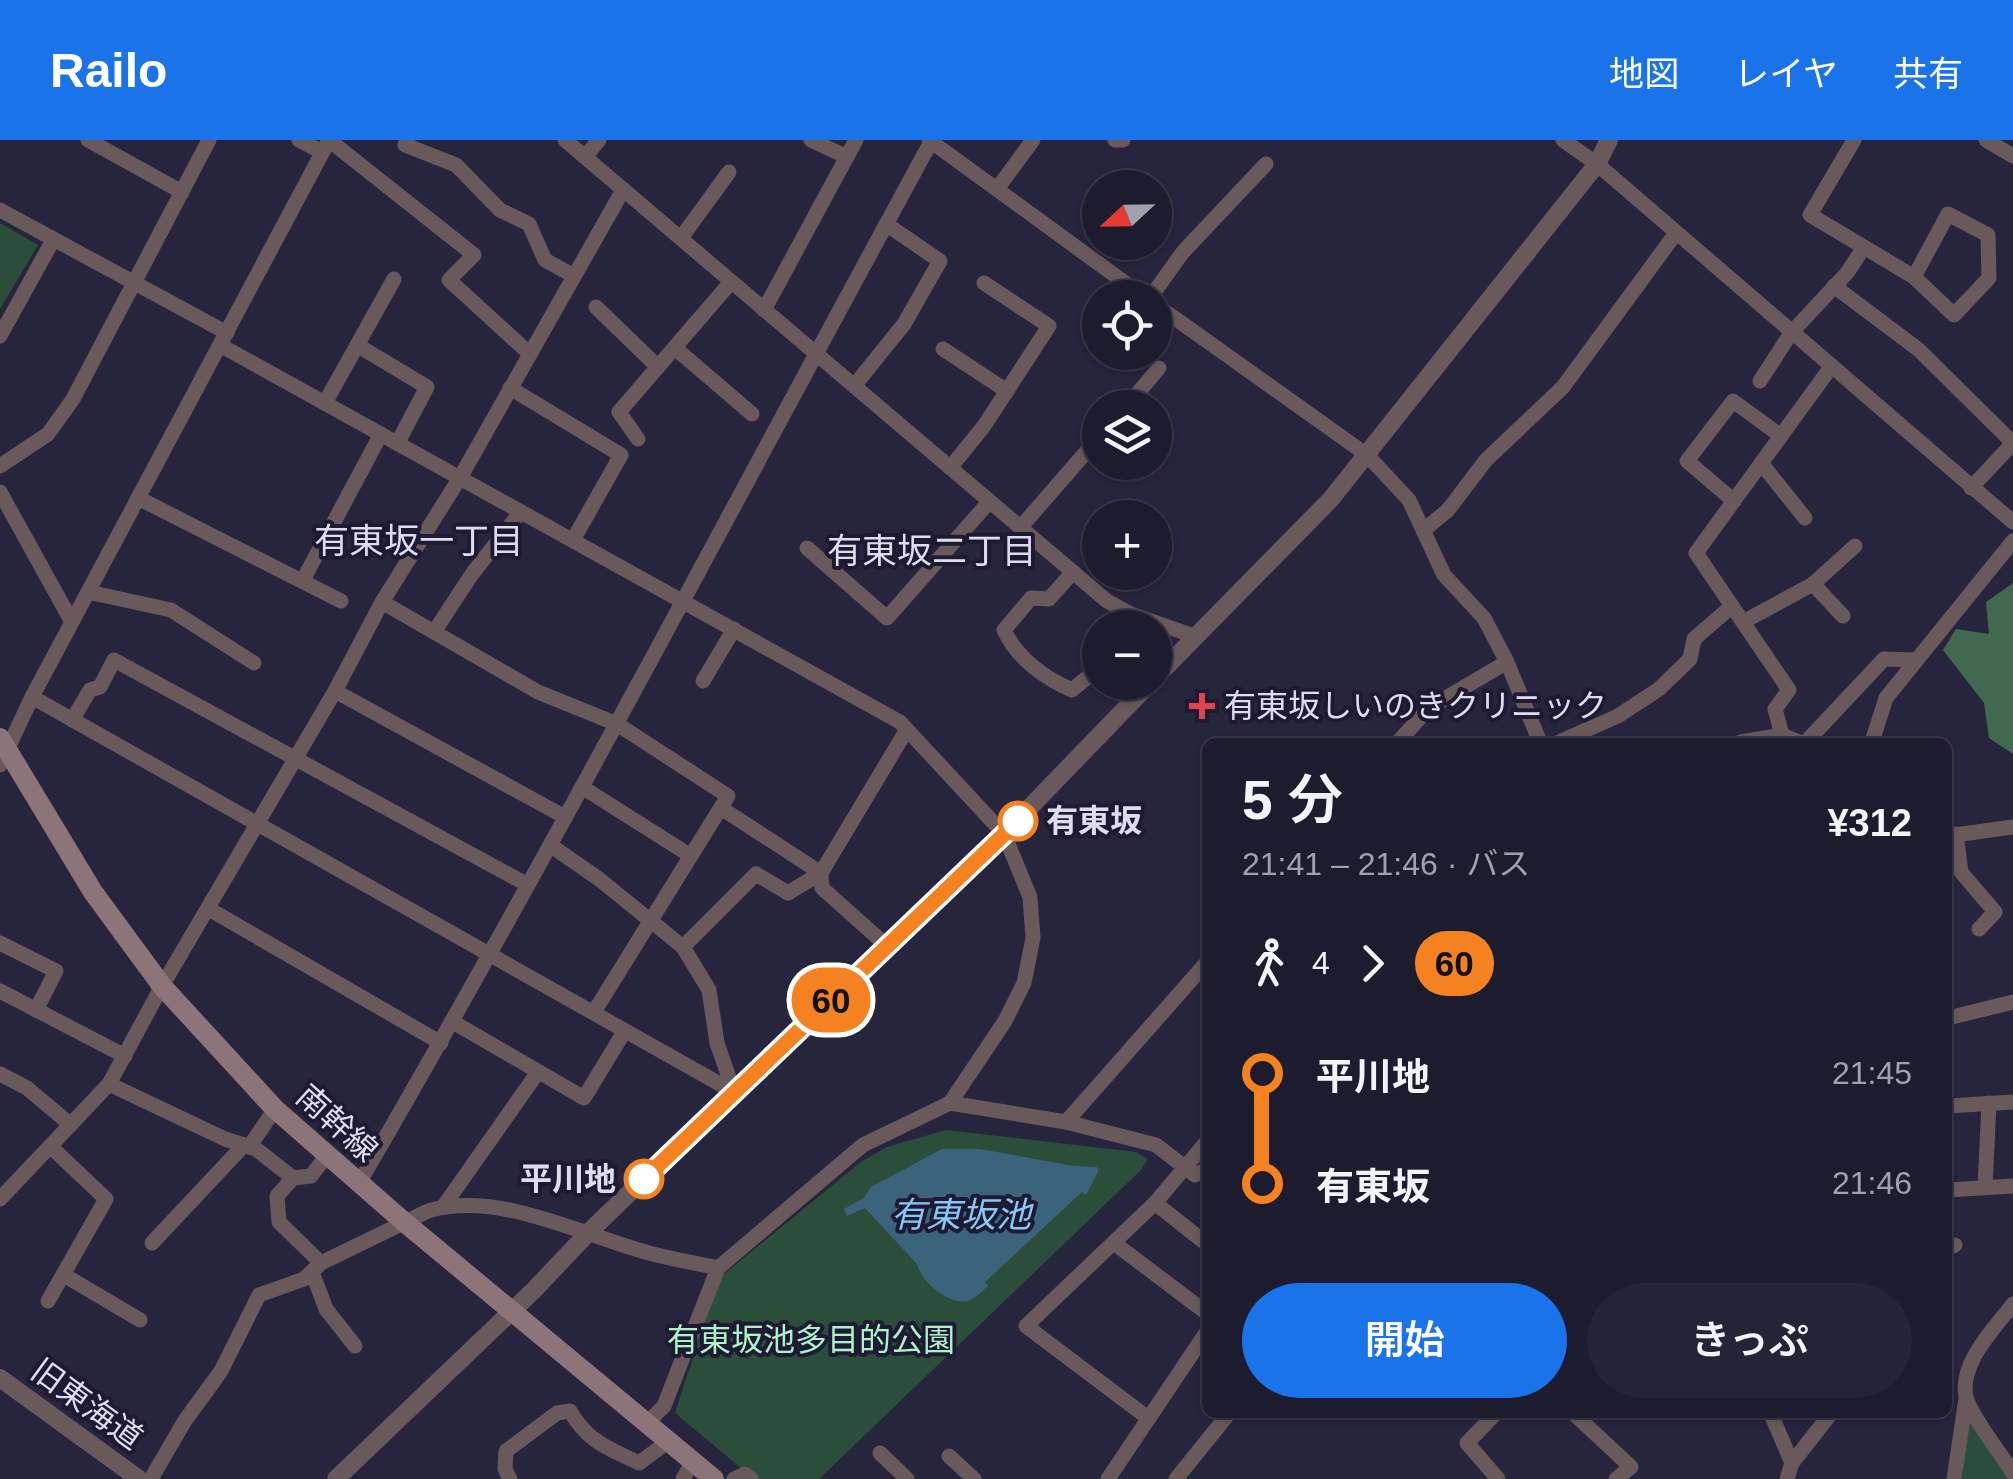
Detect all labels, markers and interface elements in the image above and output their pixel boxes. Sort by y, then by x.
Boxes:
text: Railo [50,44,167,97]
text: 地図 [1609,54,1679,93]
text: レイヤ [1734,54,1838,93]
text: 共有 [1893,54,1963,93]
north arrow [1082,170,1172,260]
map controls [1082,170,1172,700]
button: locate [1082,280,1172,370]
button: layers [1082,390,1172,480]
button: + [1082,500,1172,590]
district label: 有東坂一丁目 [314,521,524,560]
district label: 有東坂二丁目 [827,531,1037,570]
button: − [1082,610,1172,700]
place label: 有東坂しいのきクリニック [1224,688,1607,724]
marker: 有東坂しいのきクリニック [1189,693,1215,719]
text: 5 分 [1242,769,1343,831]
marker: 有東坂 [999,802,1037,840]
text: ¥312 [1827,802,1912,844]
place label: 有東坂 [1046,803,1142,839]
text: 21:41 – 21:46 · バス [1242,846,1530,882]
icon: walk [1242,936,1297,991]
icon: forward [1345,936,1400,991]
text: 60 [1435,944,1474,983]
text: 4 [1312,945,1330,981]
line badge: 60 [786,968,876,1032]
text: 60 [812,981,850,1020]
text: 21:45 [1832,1055,1912,1091]
text: 平川地 [1316,1056,1430,1098]
street label: 南幹線 [289,1077,385,1169]
marker: 平川地 [625,1160,663,1198]
place label: 平川地 [520,1161,616,1197]
text: 21:46 [1832,1165,1912,1201]
text: 有東坂 [1316,1166,1430,1208]
water label: 有東坂池 [891,1195,1034,1234]
button: 開始 [1242,1283,1567,1398]
button: きっぷ [1587,1283,1912,1398]
park label: 有東坂池多目的公園 [667,1322,955,1358]
street label: 旧東海道 [25,1352,149,1456]

